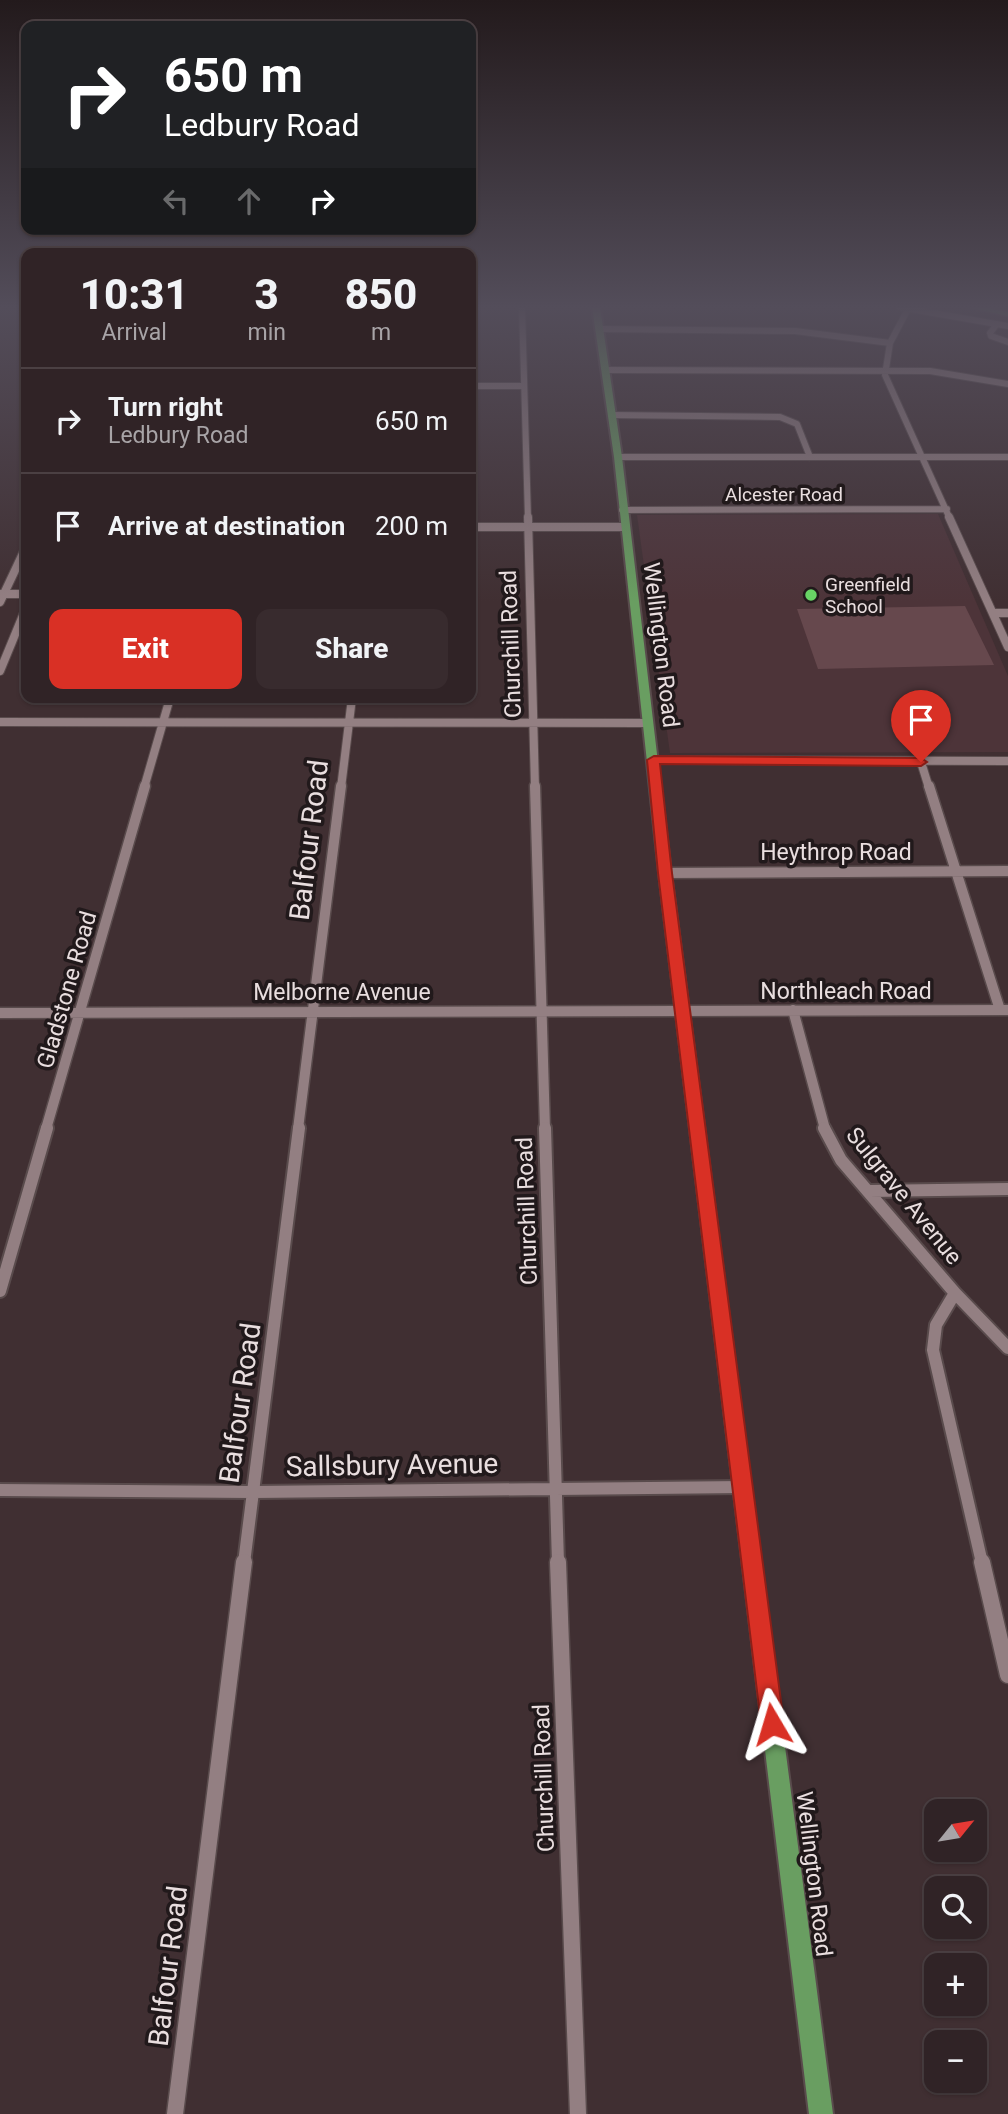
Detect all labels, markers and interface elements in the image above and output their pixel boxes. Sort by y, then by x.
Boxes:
text: 650 m [164,47,303,104]
icon: right [49,49,140,140]
text: Ledbury Road [164,106,359,144]
icon: left [157,182,195,220]
icon: ahead [230,182,268,220]
icon: right [303,182,341,220]
text: 10:31 [80,270,189,319]
text: 3 [255,270,279,319]
text: 850 [345,270,417,319]
text: Arrival [102,319,167,346]
text: min [247,319,286,346]
text: m [371,319,391,346]
text: Turn right [108,392,223,422]
icon: right [49,402,87,440]
text: 650 m [375,406,448,436]
text: Ledbury Road [108,422,249,449]
street label: Alcester Road [725,483,843,506]
icon: arrive [49,507,87,545]
text: Arrive at destination [108,511,345,541]
text: 200 m [375,511,448,541]
street label: Wellington Road [637,561,685,729]
street label: Churchill Road [495,570,527,718]
place label: Greenfield School [825,573,911,618]
marker: Greenfield School [803,587,819,603]
button: Exit [49,609,242,689]
button: Share [256,609,448,689]
pin [891,690,951,762]
icon: arrive [902,701,940,739]
street label: Balfour Road [283,758,335,922]
street label: Heythrop Road [760,839,912,866]
street label: Gladstone Road [32,908,102,1072]
street label: Northleach Road [760,978,932,1005]
street label: Melborne Avenue [253,979,431,1006]
street label: Sulgrave Avenue [840,1122,968,1270]
street label: Churchill Road [511,1137,543,1285]
street label: Balfour Road [212,1321,268,1485]
street label: Sallsbury Avenue [285,1447,499,1483]
position arrow [735,1687,809,1761]
street label: Churchill Road [528,1704,560,1852]
street label: Wellington Road [790,1790,838,1958]
north arrow [924,1799,987,1862]
map controls [924,1799,987,2093]
button: search [924,1876,987,1939]
street label: Balfour Road [142,1884,194,2048]
button: + [924,1953,987,2016]
button: − [924,2030,987,2093]

